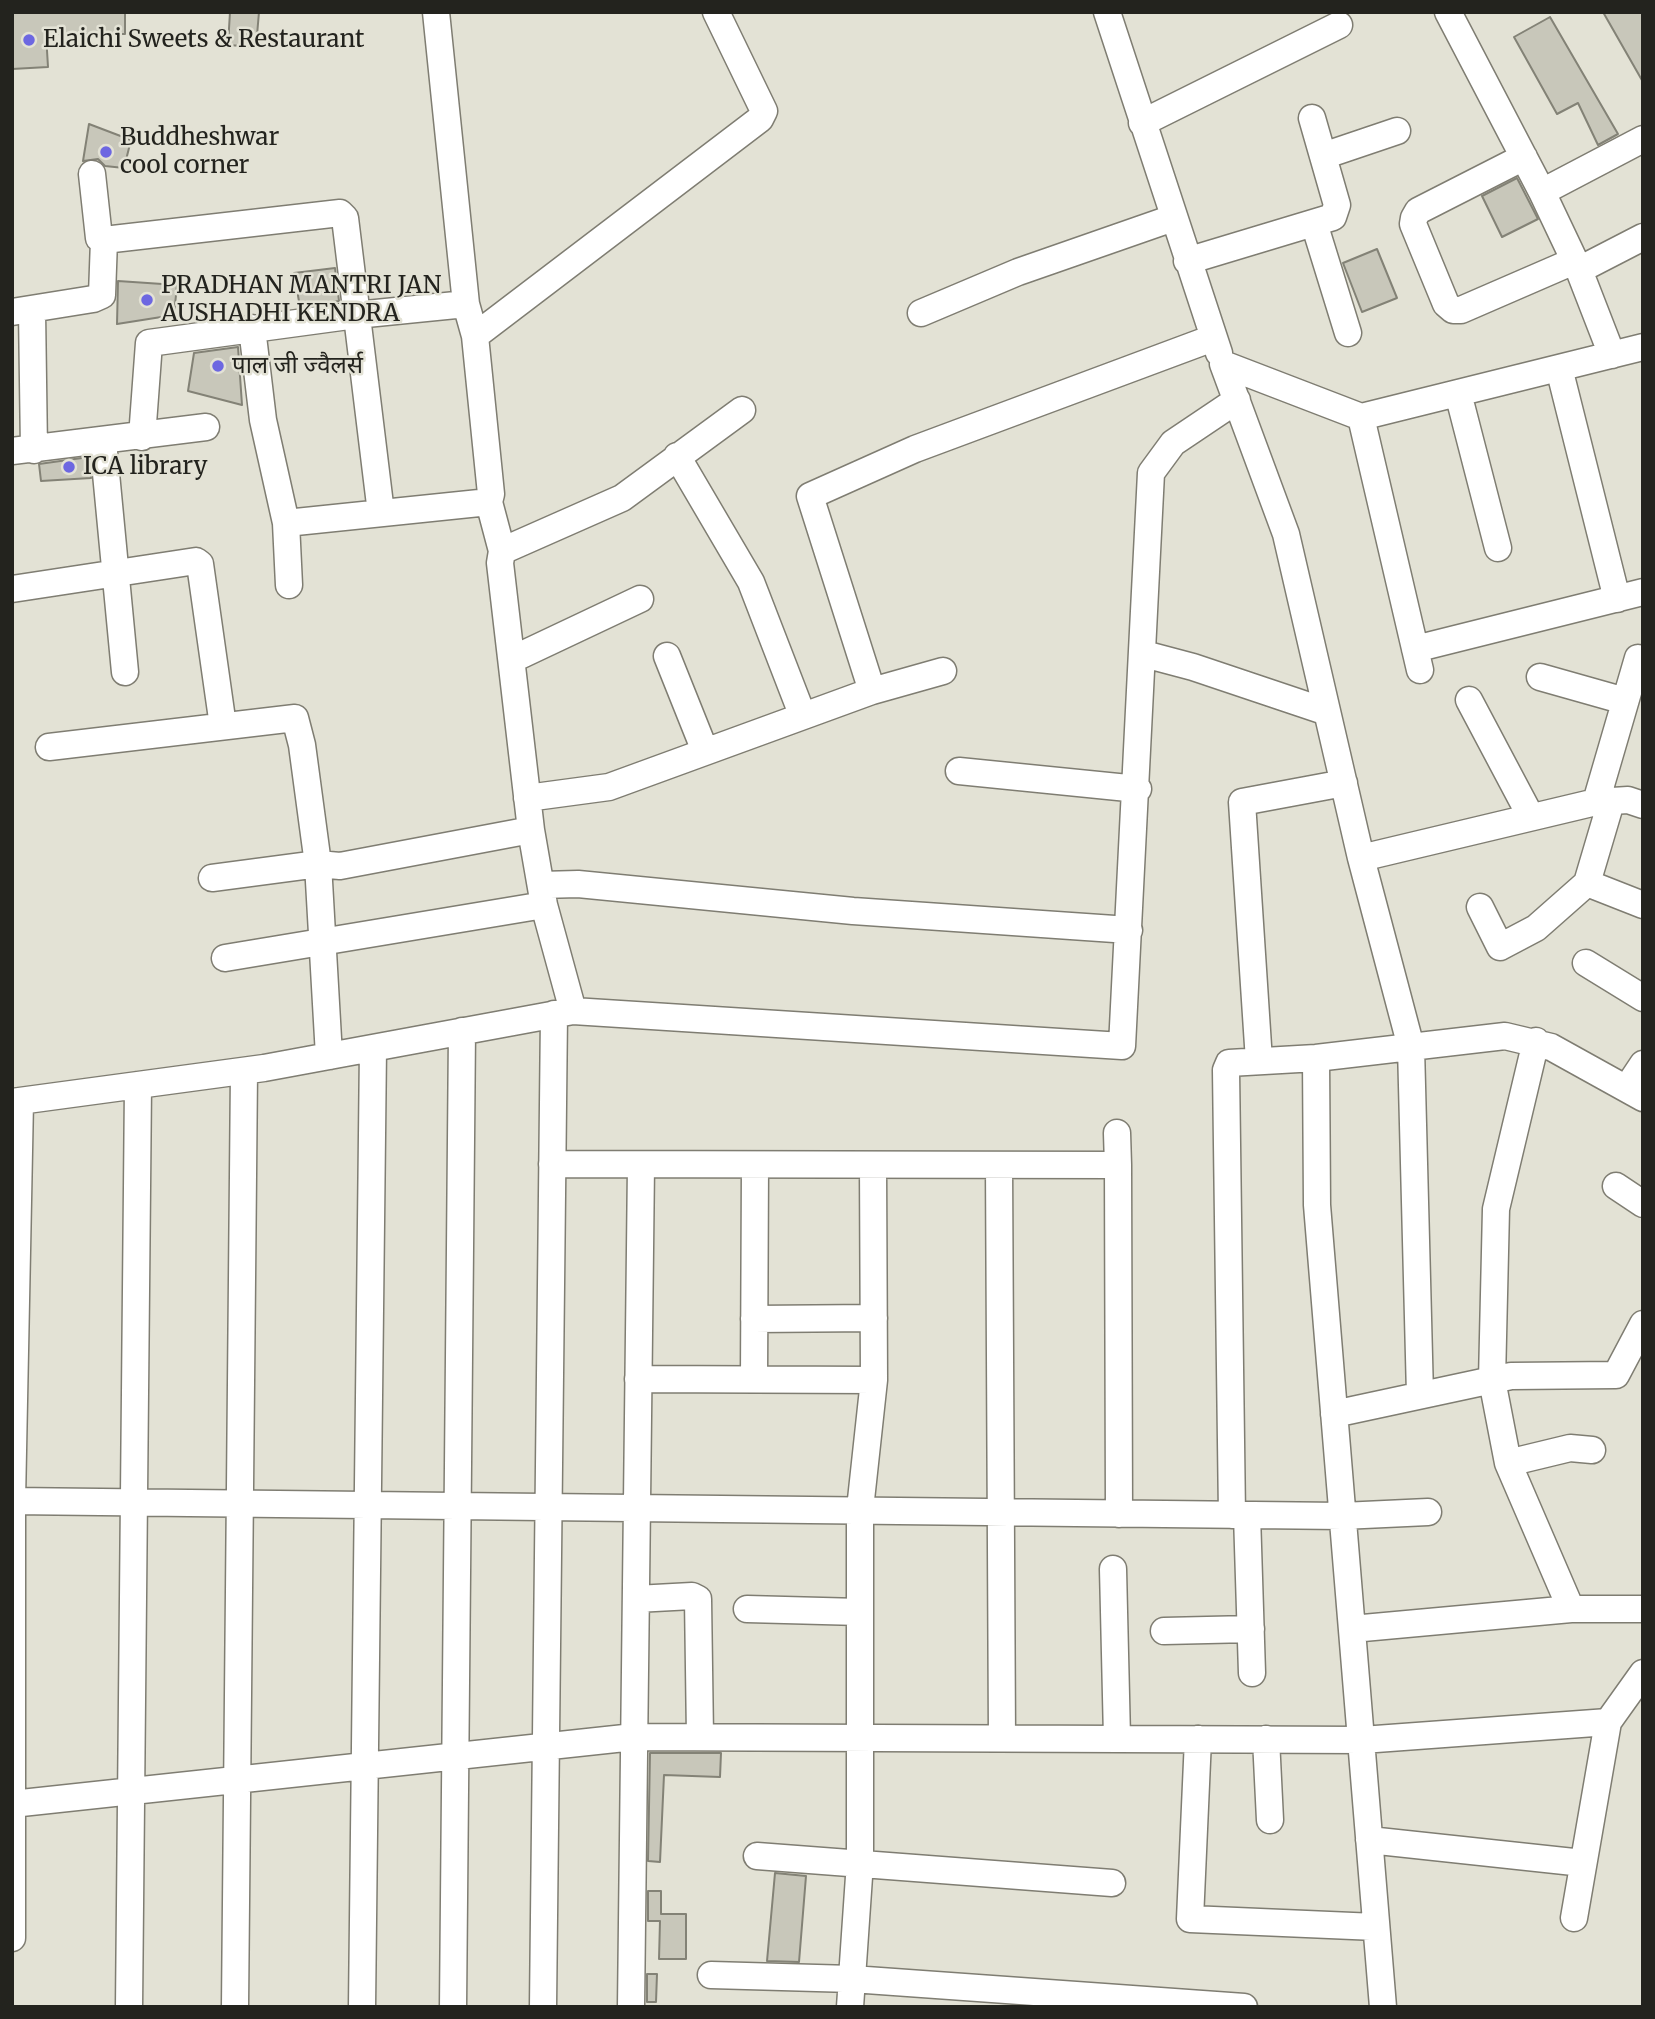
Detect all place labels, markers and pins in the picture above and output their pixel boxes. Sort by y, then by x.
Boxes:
place label: Elaichi Sweets & Restaurant [43,26,364,54]
marker: Elaichi Sweets & Restaurant [21,32,37,48]
place label: Buddheshwar cool corner [120,124,279,180]
marker: Buddheshwar cool corner [98,144,114,160]
place label: PRADHAN MANTRI JAN AUSHADHI KENDRA [161,272,441,328]
marker: PRADHAN MANTRI JAN AUSHADHI KENDRA [139,292,155,308]
place label: पाल जी ज्वैलर्स [232,352,363,380]
marker: पाल जी ज्वैलर्स [210,358,226,374]
place label: ICA library [83,453,207,481]
marker: ICA library [61,459,77,475]

